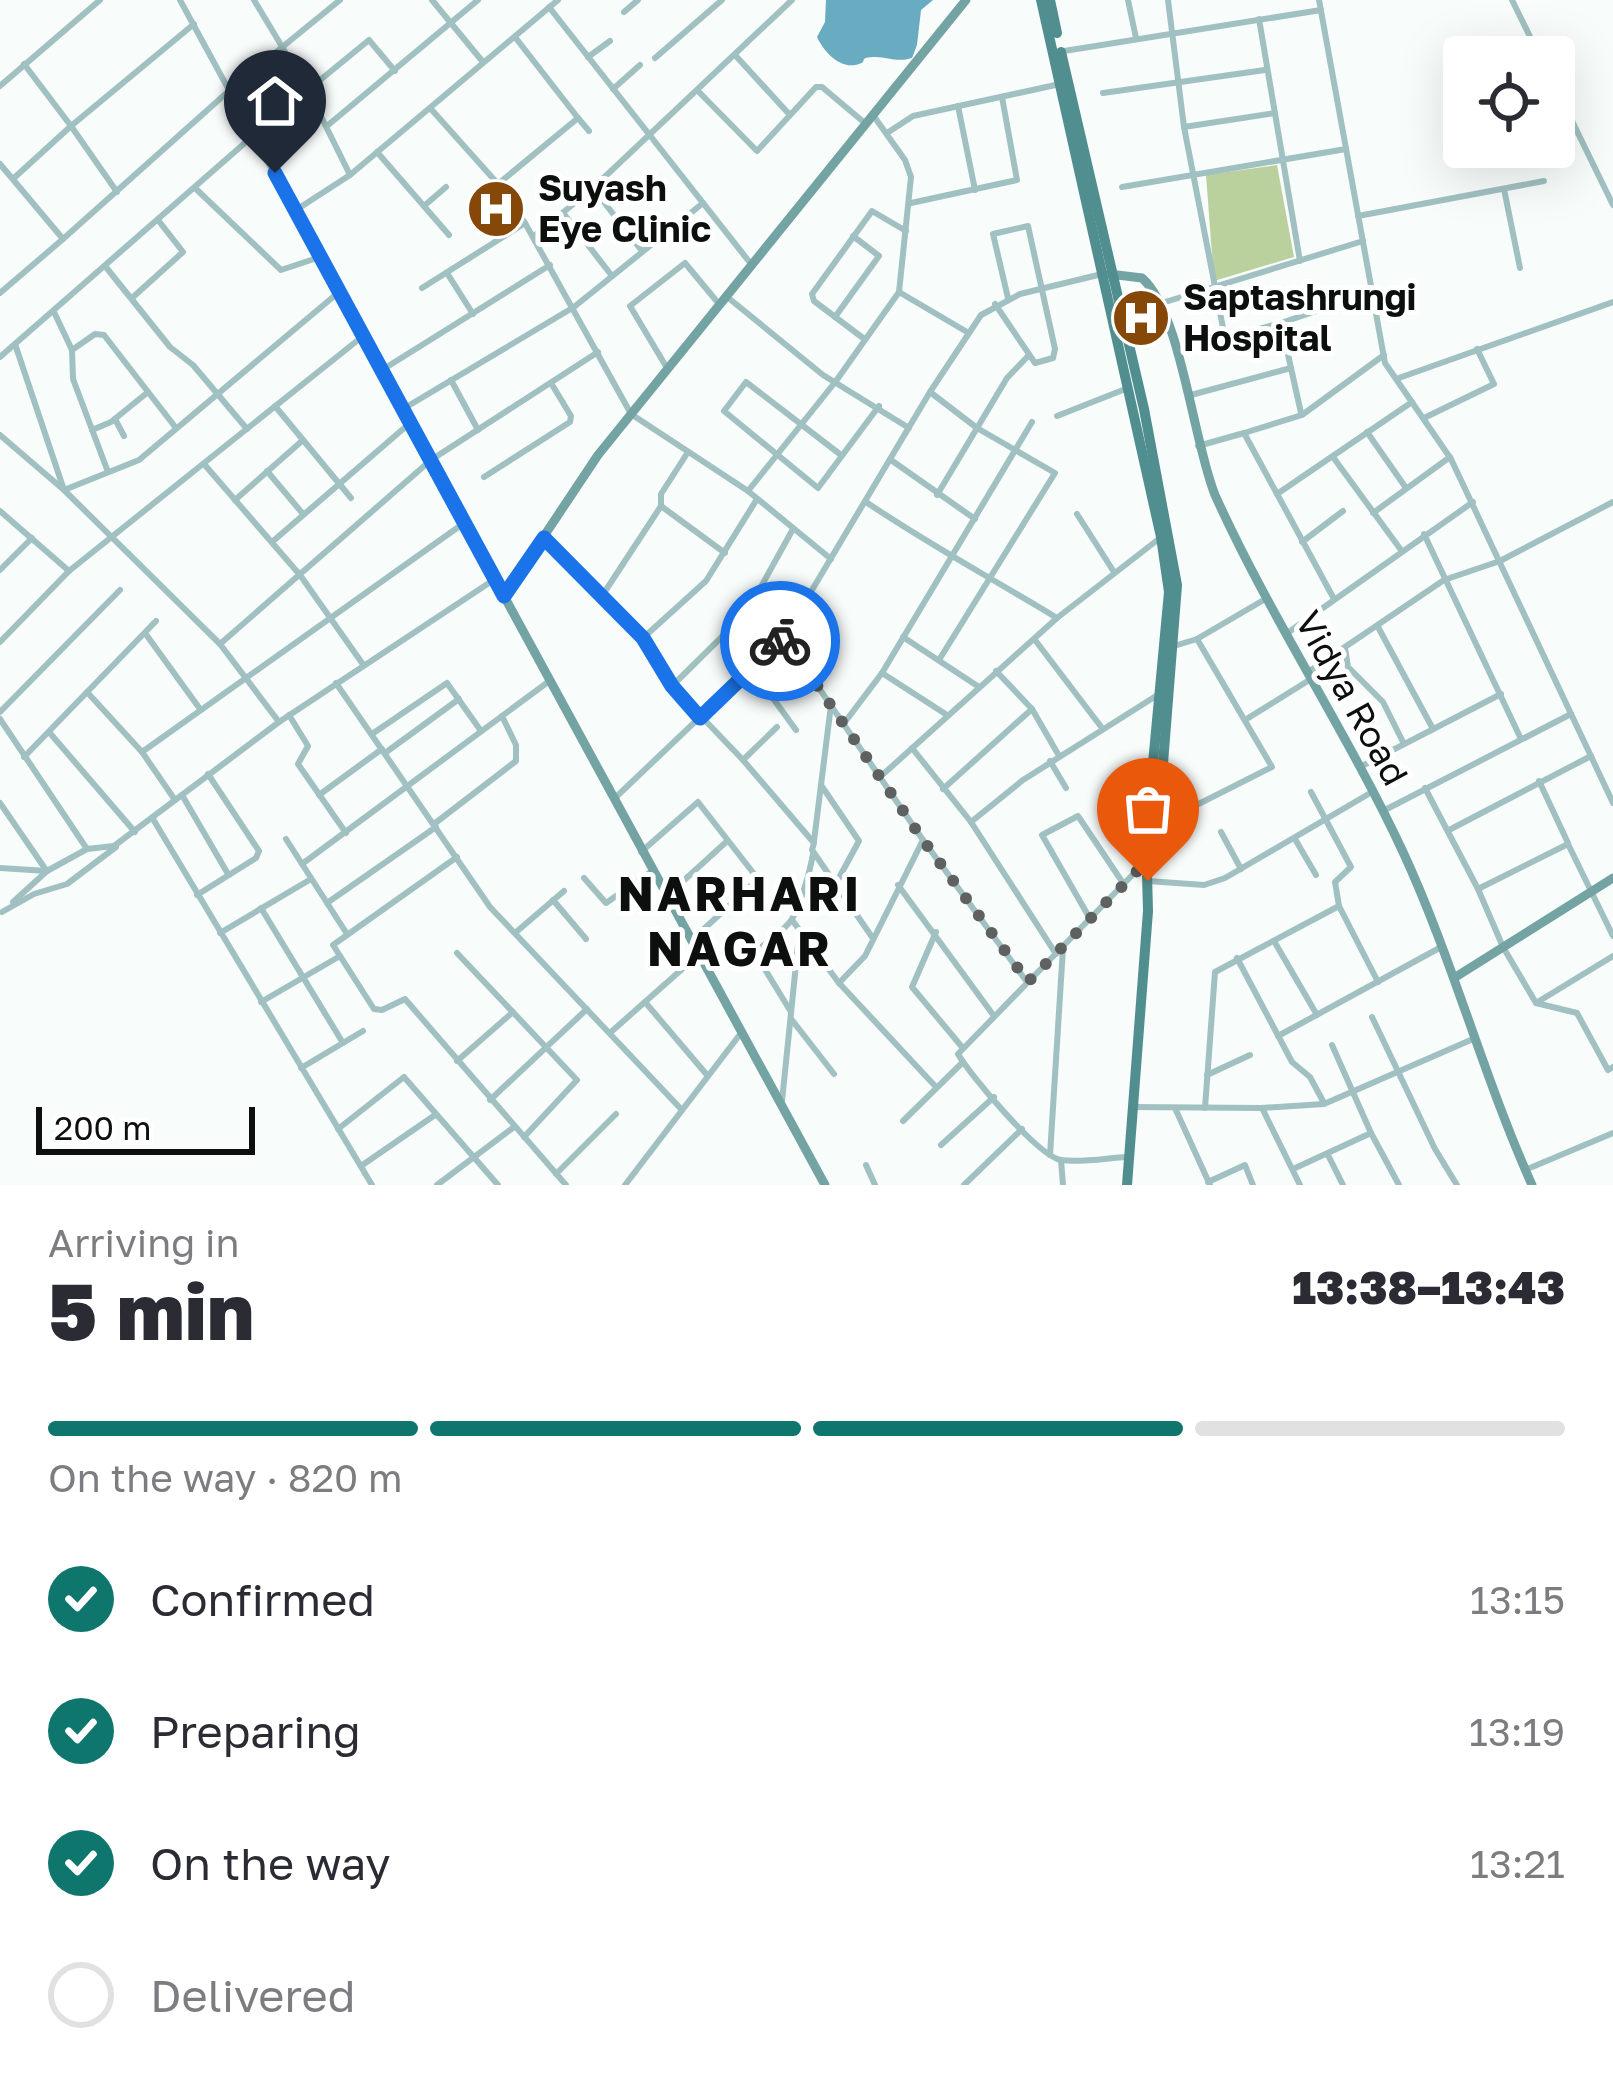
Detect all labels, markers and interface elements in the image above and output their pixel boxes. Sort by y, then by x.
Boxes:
map controls [1443,36,1575,168]
button: locate [1443,36,1575,168]
pin [224,50,326,173]
icon: home [242,68,308,134]
place label: Suyash Eye Clinic [538,166,711,250]
hospital icon: Suyash Eye Clinic [465,178,527,240]
place label: Saptashrungi Hospital [1183,275,1416,359]
hospital icon: Saptashrungi Hospital [1110,287,1172,349]
courier [720,581,840,701]
street label: Vidya Road [1287,603,1418,792]
icon: bike [747,608,813,674]
pin [1097,758,1199,881]
icon: bag [1115,776,1181,842]
district label: NARHARI NAGAR [617,864,863,977]
scale bar [36,1101,255,1154]
text: 200 m [54,1108,152,1147]
text: Arriving in [48,1219,239,1266]
text: 13:38–13:43 [1292,1260,1565,1314]
text: 5 min [48,1264,254,1357]
text: On the way · 820 m [48,1454,403,1501]
icon: check [48,1566,114,1632]
text: Confirmed [150,1572,375,1626]
text: 13:15 [1470,1576,1565,1623]
icon: check [48,1698,114,1764]
text: Preparing [150,1704,361,1758]
text: 13:19 [1469,1708,1565,1755]
icon: check [48,1830,114,1896]
text: On the way [150,1836,391,1890]
text: 13:21 [1470,1840,1565,1887]
text: Delivered [150,1968,355,2022]

